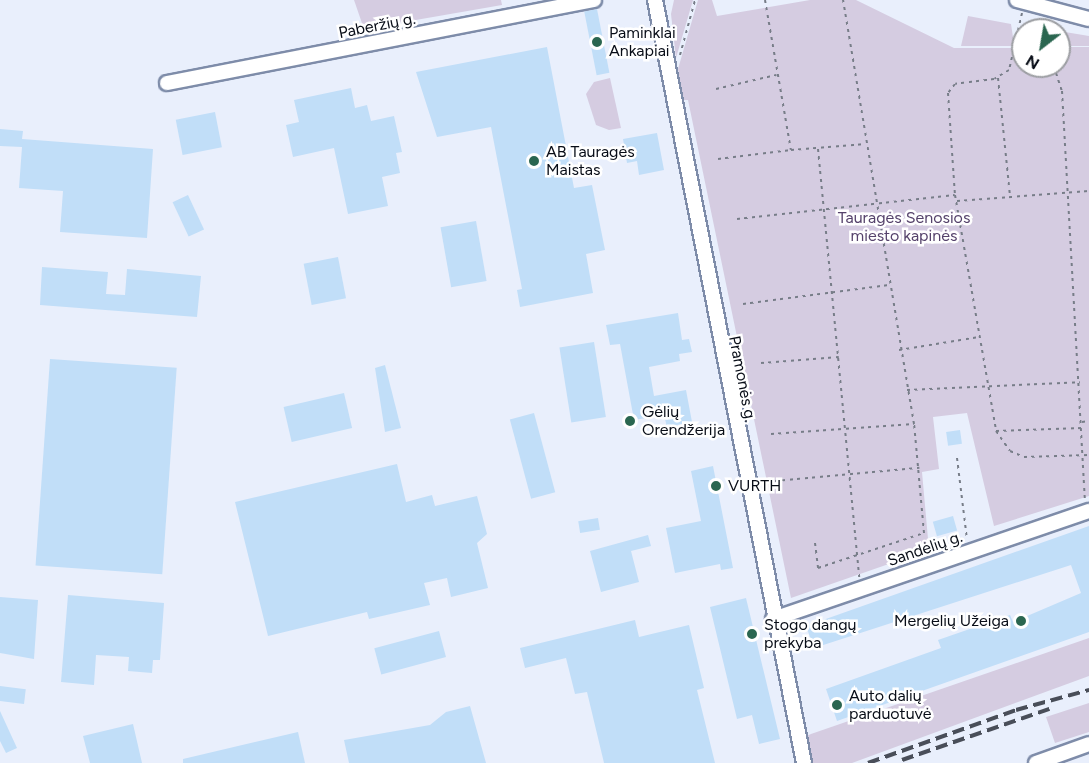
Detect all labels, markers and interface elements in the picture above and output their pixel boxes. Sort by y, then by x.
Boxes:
street label: Paberžių g. [337,9,417,43]
north arrow [1011,18,1071,78]
place label: Paminklai Ankapiai [609,23,676,61]
marker: Paminklai Ankapiai [590,35,604,49]
text: N [1022,51,1043,73]
place label: AB Tauragės Maistas [546,142,635,180]
marker: AB Tauragės Maistas [527,154,541,168]
park label: Tauragės Senosios miesto kapinės [838,208,970,246]
street label: Pramonės g. [724,334,760,424]
place label: Gėlių Orendžerija [642,402,725,440]
marker: Gėlių Orendžerija [623,414,637,428]
place label: VURTH [728,476,781,496]
marker: VURTH [709,479,723,493]
street label: Sandėlių g. [885,527,965,571]
place label: Mergelių Užeiga [894,611,1009,631]
marker: Mergelių Užeiga [1014,614,1028,628]
place label: Stogo dangų prekyba [764,615,857,653]
marker: Stogo dangų prekyba [745,627,759,641]
place label: Auto dalių parduotuvė [849,686,931,724]
marker: Auto dalių parduotuvė [830,698,844,712]

